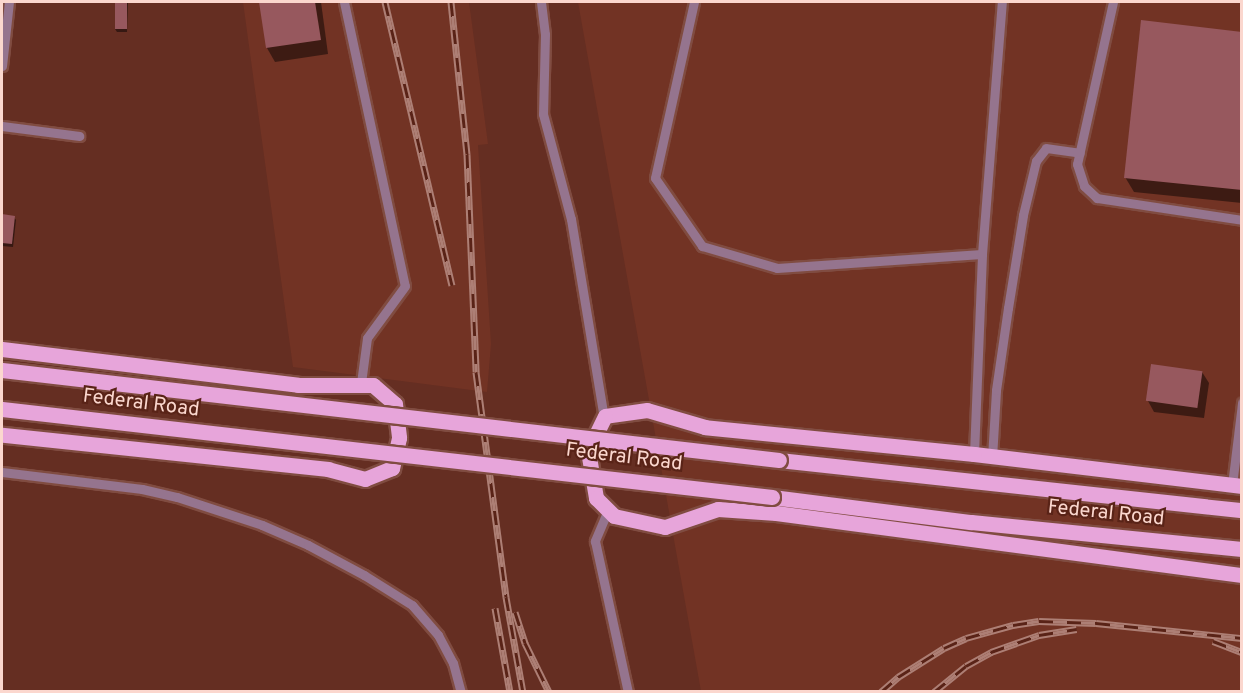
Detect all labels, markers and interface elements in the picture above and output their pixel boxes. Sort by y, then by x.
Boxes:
street label: Federal Road [81,385,201,423]
street label: Federal Road [564,439,684,477]
street label: Federal Road [1047,496,1165,532]

